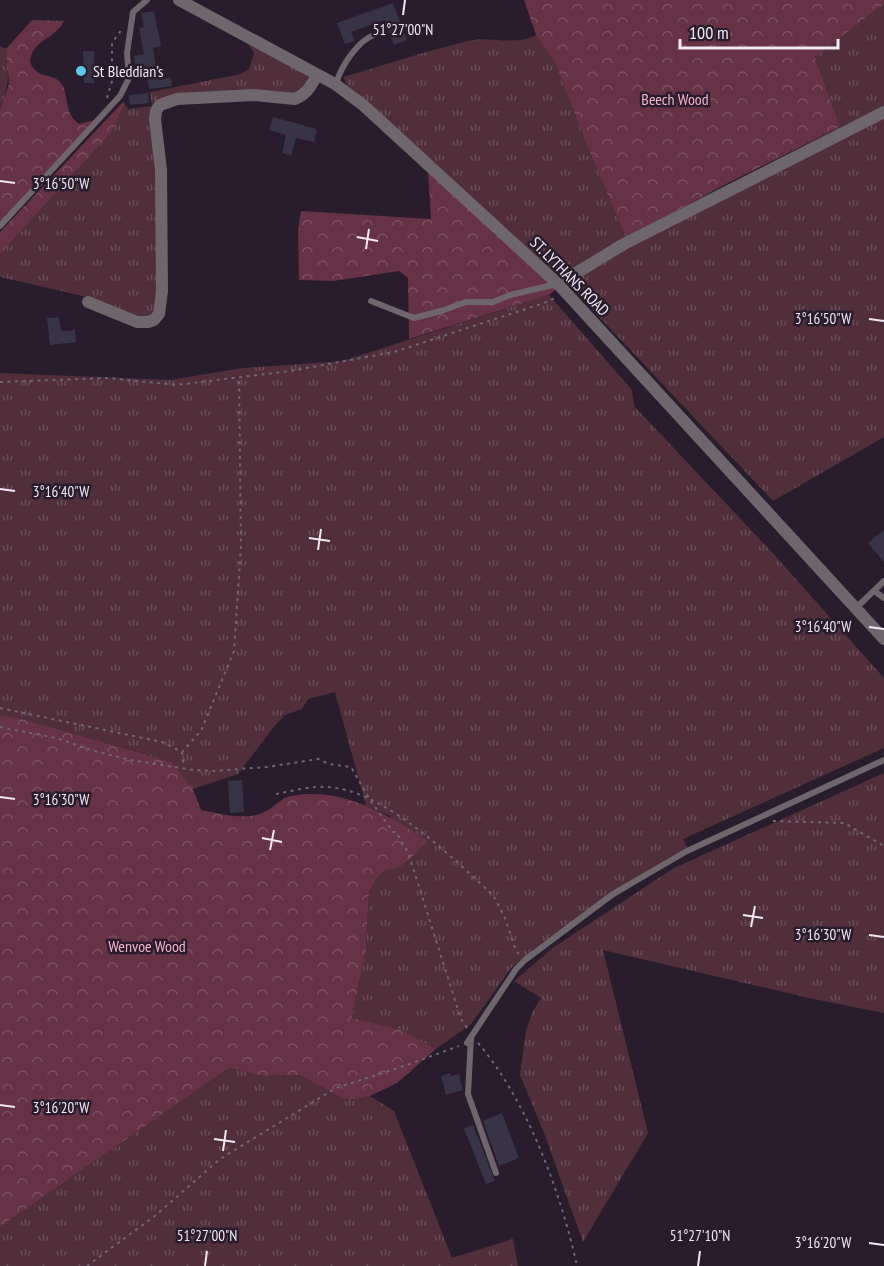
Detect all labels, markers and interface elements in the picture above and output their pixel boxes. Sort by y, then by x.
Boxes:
scale bar [680,12,838,50]
text: 51°27'00"N [373,20,433,39]
text: 100 m [689,21,729,44]
place label: St Bleddian’s [93,61,163,81]
marker: St Bleddian’s [74,64,88,78]
park label: Beech Wood [641,89,709,109]
text: 3°16'50"W [33,174,89,193]
street label: ST. LYTHANS ROAD [526,232,614,320]
text: 3°16'50"W [795,309,851,328]
text: 3°16'40"W [33,482,89,501]
text: 3°16'40"W [795,617,851,636]
text: 3°16'30"W [33,790,89,809]
text: 3°16'30"W [795,925,851,944]
park label: Wenvoe Wood [108,936,186,956]
text: 3°16'20"W [33,1098,89,1117]
text: 51°27'00"N [177,1226,237,1245]
text: 51°27'10"N [670,1226,730,1245]
text: 3°16'20"W [795,1233,851,1252]

